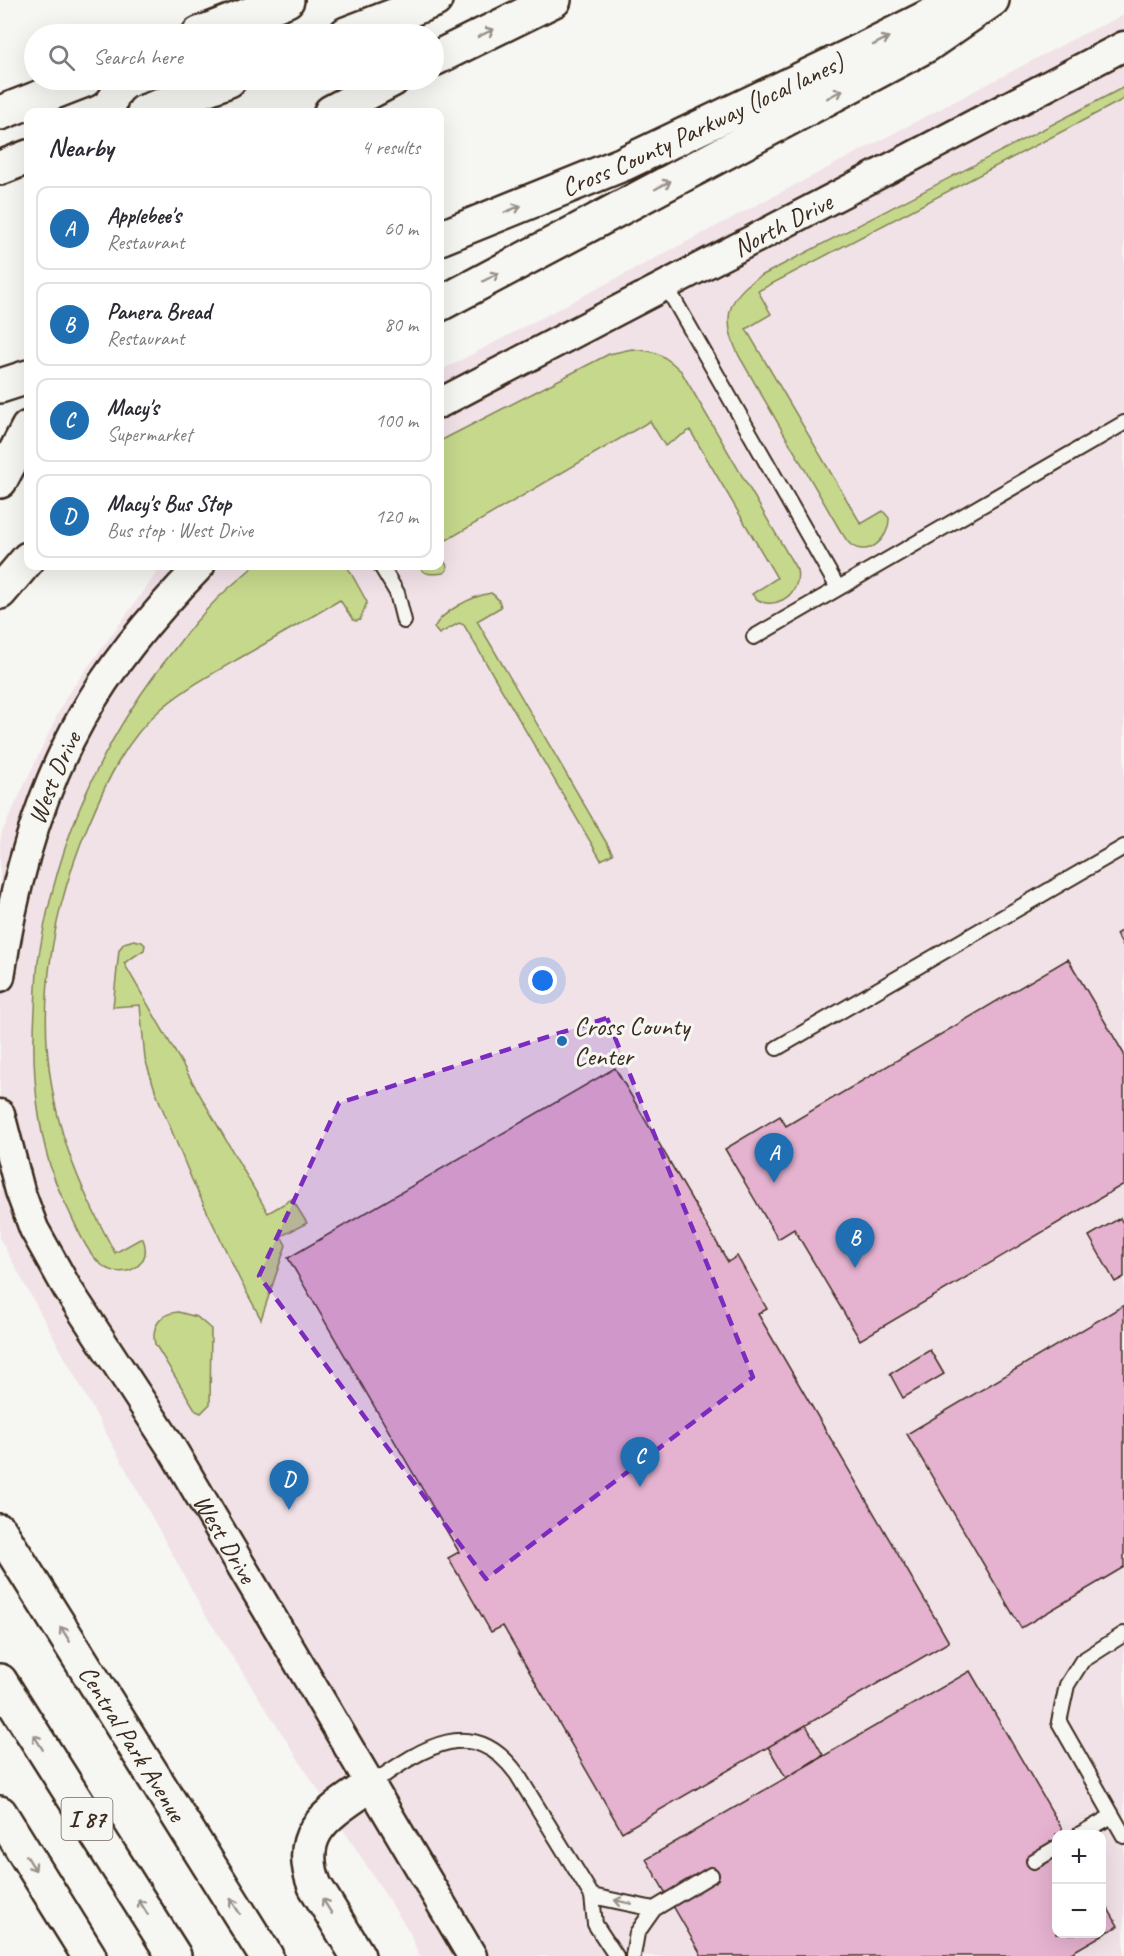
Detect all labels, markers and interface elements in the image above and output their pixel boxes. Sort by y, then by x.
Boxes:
search box [24,24,444,90]
one-way arrow [477,26,495,38]
one-way arrow [872,34,890,46]
icon: search [45,41,78,74]
text: Search here [93,43,183,71]
street label: Cross County Parkway (local lanes) [557,44,850,204]
one-way arrow [826,88,844,99]
text: Nearby [48,131,113,164]
text: 4 results [361,135,420,160]
one-way arrow [654,179,672,190]
street label: North Drive [727,184,839,264]
text: Applebee's [107,202,181,230]
one-way arrow [504,203,522,214]
text: A [64,216,75,241]
text: 60 m [384,216,418,241]
text: Restaurant [107,230,184,255]
one-way arrow [482,271,499,283]
text: Panera Bread [107,298,211,326]
text: B [64,312,75,337]
text: 80 m [384,312,418,337]
text: Restaurant [107,326,184,351]
text: Macy's [107,394,159,422]
text: C [65,408,74,433]
text: 100 m [375,408,418,433]
text: Supermarket [107,422,192,447]
text: Macy's Bus Stop [107,490,231,518]
text: D [64,504,75,529]
text: 120 m [375,504,418,529]
text: Bus stop · West Drive [107,518,253,543]
street label: West Drive [20,724,89,828]
your location [528,966,557,995]
place label: Cross County Center [574,1010,691,1073]
marker: Cross County Center [555,1034,569,1048]
pin: A [754,1134,794,1183]
pin: B [836,1218,874,1268]
pin: C [620,1438,660,1487]
pin: D [270,1460,308,1510]
street label: West Drive [186,1488,265,1590]
one-way arrow [58,1626,70,1643]
street label: Central Park Avenue [71,1659,195,1829]
one-way arrow [32,1734,44,1751]
road number: I 87 [62,1798,112,1840]
map controls [1052,1830,1106,1938]
button: + [1052,1830,1106,1884]
one-way arrow [25,1854,37,1871]
button: − [1052,1884,1106,1938]
one-way arrow [614,1896,633,1907]
one-way arrow [136,1898,149,1915]
one-way arrow [228,1898,240,1915]
one-way arrow [321,1898,333,1915]

